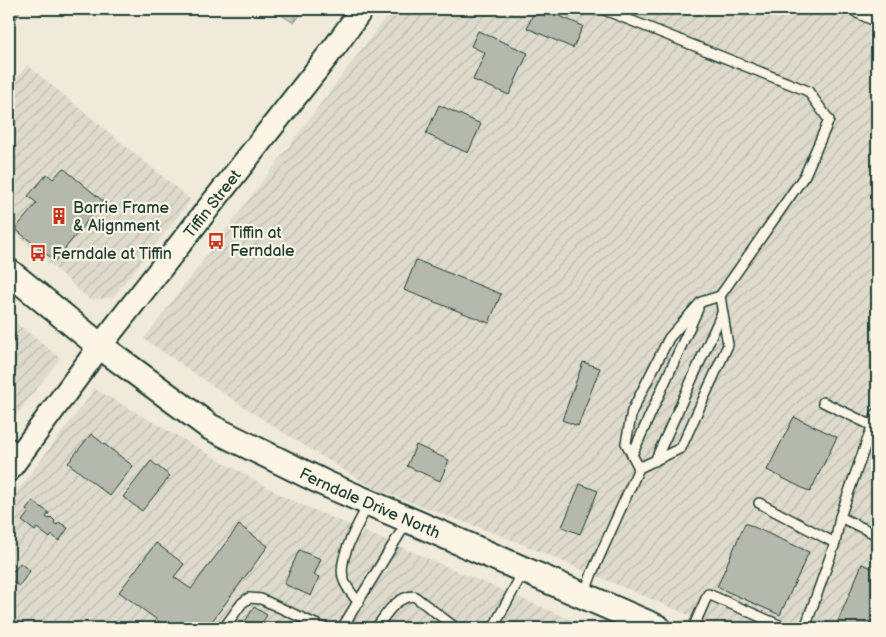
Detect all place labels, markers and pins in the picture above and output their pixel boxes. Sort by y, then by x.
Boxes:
place label: Barrie Frame & Alignment [73,199,169,236]
building icon: Barrie Frame & Alignment [49,206,69,226]
place label: Tiffin at Ferndale [230,224,295,261]
bus stop icon: Tiffin at Ferndale [206,231,226,251]
bus stop icon: Ferndale at Tiffin [28,243,48,263]
place label: Ferndale at Tiffin [52,245,172,264]

